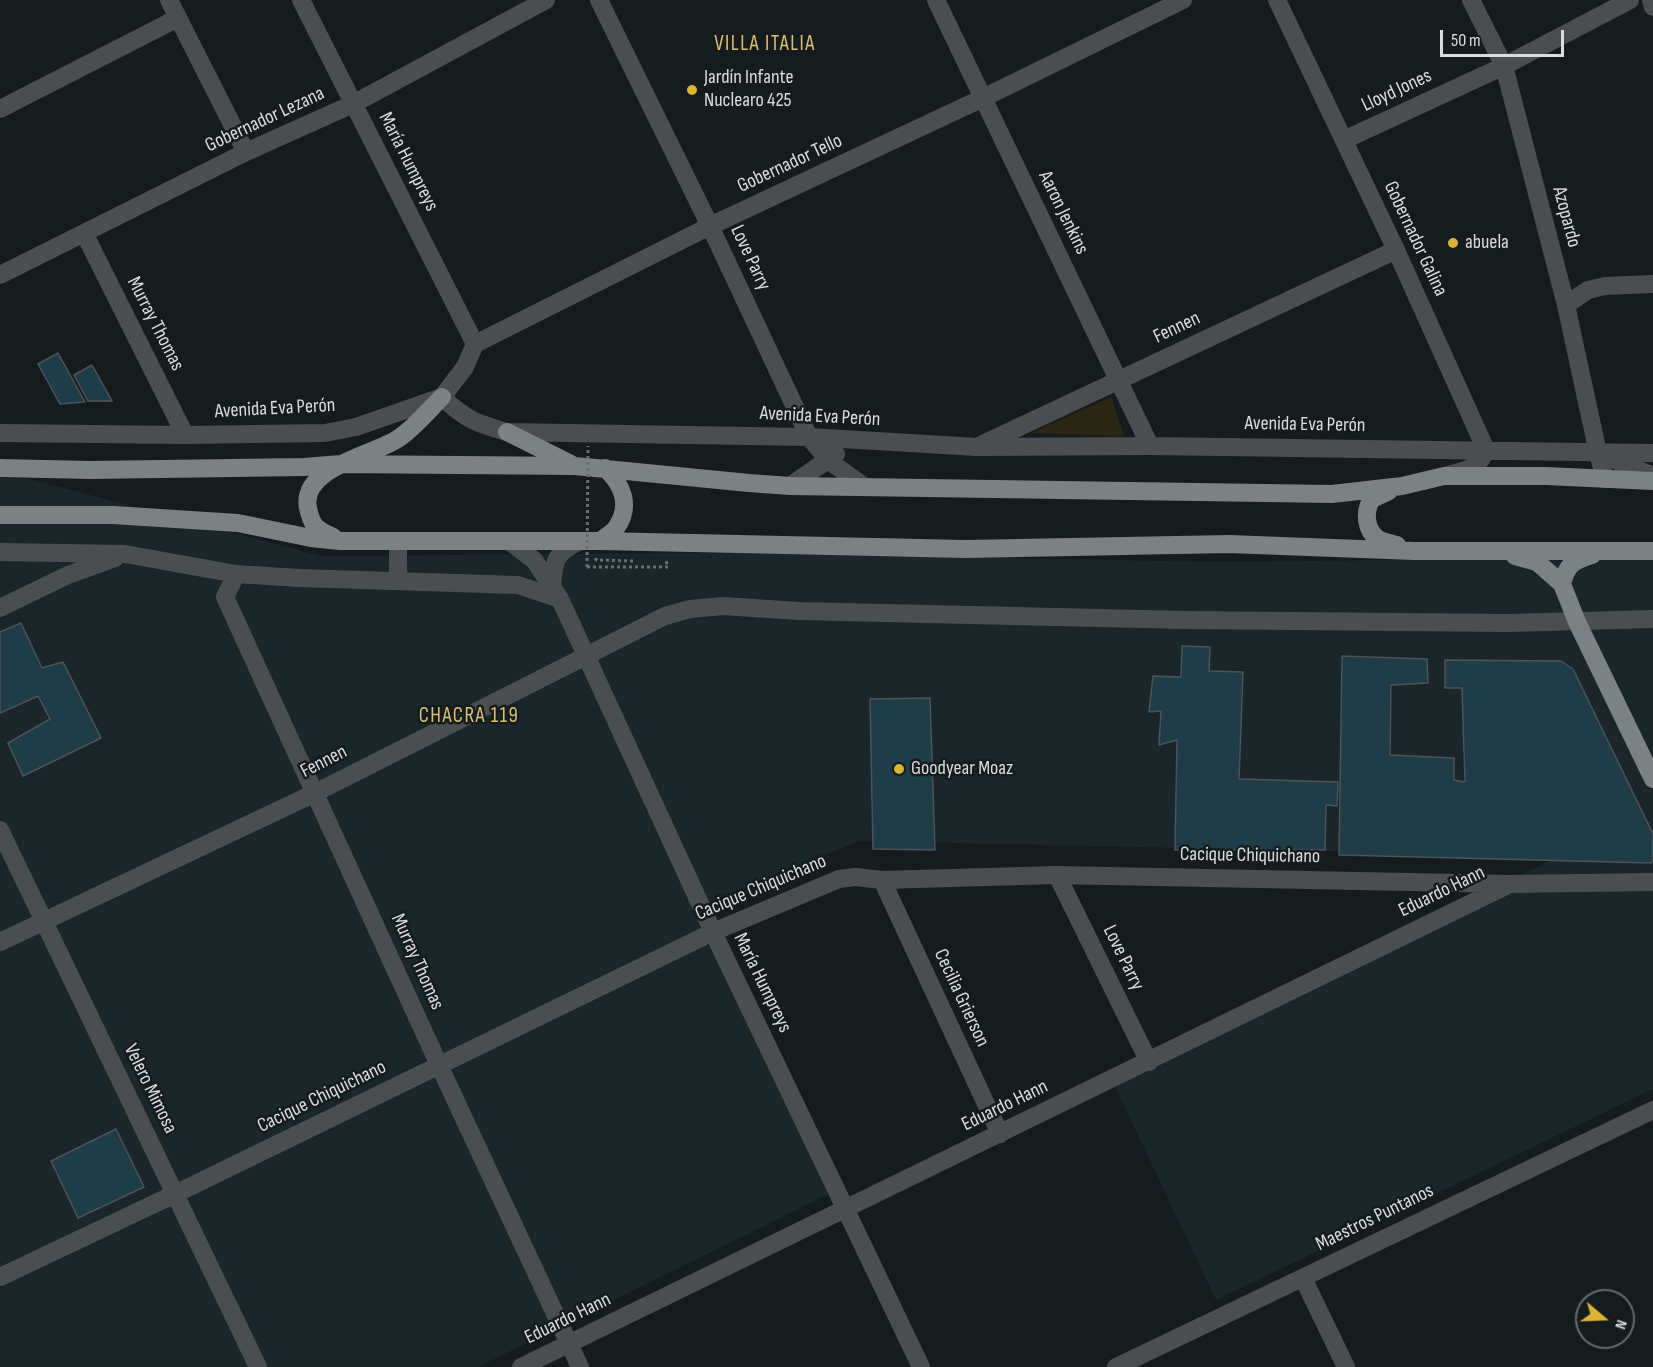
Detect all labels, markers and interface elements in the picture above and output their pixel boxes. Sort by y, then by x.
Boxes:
scale bar [1443,18,1568,56]
text: 50 m [1451,30,1481,51]
district label: VILLA ITALIA [714,32,816,58]
street label: Lloyd Jones [1358,64,1436,118]
place label: Jardín Infante Nuclearo 425 [704,66,794,113]
street label: Gobernador Lezana [202,82,328,158]
marker: Jardín Infante Nuclearo 425 [685,83,699,97]
street label: María Humpreys [373,109,443,215]
street label: Gobernador Tello [734,129,846,199]
street label: Aaron Jenkins [1033,167,1093,259]
street label: Gobernador Galina [1378,178,1452,300]
street label: Azopardo [1546,184,1586,250]
street label: Love Parry [724,221,776,295]
place label: abuela [1465,231,1509,255]
marker: abuela [1446,236,1460,250]
street label: Murray Thomas [121,273,189,375]
street label: Fennen [1150,307,1204,349]
street label: Avenida Eva Perón [214,394,336,424]
street label: Avenida Eva Perón [759,402,881,432]
street label: Avenida Eva Perón [1244,412,1366,438]
district label: CHACRA 119 [419,704,519,730]
street label: Fennen [297,740,351,784]
place label: Goodyear Moaz [911,757,1013,781]
marker: Goodyear Moaz [892,762,906,776]
street label: Cacique Chiquichano [1180,843,1320,869]
street label: Cacique Chiquichano [692,850,830,926]
street label: Eduardo Hann [1395,861,1489,923]
street label: Murray Thomas [385,910,449,1014]
street label: Love Parry [1097,922,1149,994]
street label: María Humpreys [728,929,796,1037]
street label: Cecilia Grierson [928,945,994,1051]
street label: Velero Mimosa [118,1040,182,1138]
street label: Cacique Chiquichano [254,1055,390,1139]
street label: Eduardo Hann [958,1075,1052,1137]
street label: Maestros Puntanos [1312,1179,1438,1257]
street label: Eduardo Hann [521,1288,615,1350]
north arrow [1575,1289,1635,1349]
text: N [1610,1317,1631,1331]

